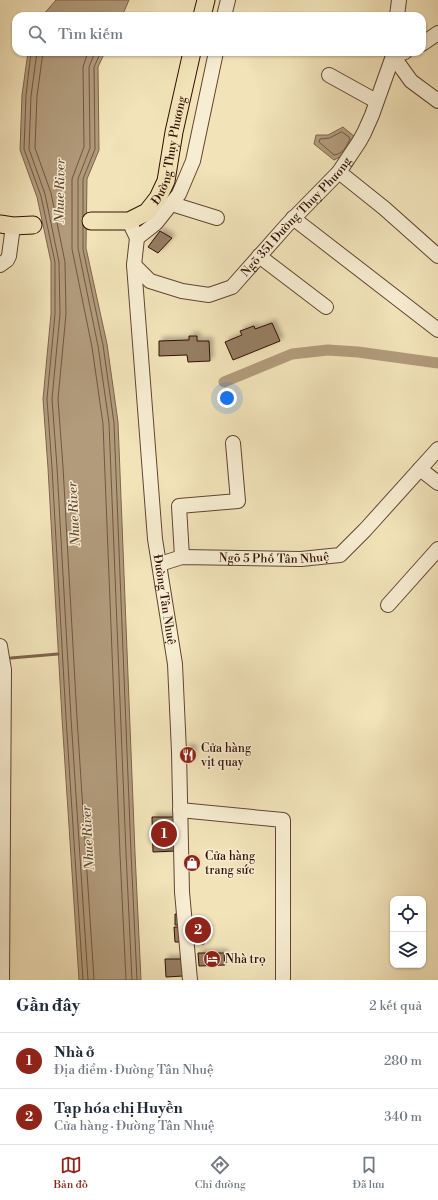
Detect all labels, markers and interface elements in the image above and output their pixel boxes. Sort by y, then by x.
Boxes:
search box [12,12,426,56]
icon: search [26,23,48,45]
text: Tìm kiếm [58,25,123,44]
street label: Đường Thụy Phương [148,94,189,208]
street label: Ngõ 351 Đường Thụy Phương [237,153,355,279]
water label: Nhue River [51,158,69,224]
your location [217,388,237,408]
water label: Nhue River [64,481,84,548]
street label: Ngõ 5 Phố Tân Nhuệ [218,549,330,567]
street label: Đường Tân Nhuệ [150,553,179,646]
place label: Cửa hàng vịt quay [200,741,252,770]
restaurant icon: Cửa hàng vịt quay [178,745,198,765]
water label: Nhue River [78,805,98,872]
pin: 1 [151,819,177,849]
place label: Cửa hàng trang sức [205,849,256,878]
shop icon: Cửa hàng trang sức [182,853,202,873]
map controls [390,896,426,968]
button: locate [390,896,426,932]
pin: 2 [185,915,211,945]
button: layers [390,932,426,968]
hotel icon: Nhà trọ [202,949,222,969]
place label: Nhà trọ [225,952,266,967]
text: Gần đây [16,995,80,1017]
text: 2 kết quả [369,998,422,1014]
text: Nhà ở [54,1043,95,1062]
text: 1 [26,1053,32,1069]
text: 280 m [384,1053,422,1069]
text: Địa điểm · Đường Tân Nhuệ [54,1062,214,1078]
text: Tạp hóa chị Huyền [54,1099,183,1118]
text: 2 [25,1109,33,1125]
text: 340 m [384,1109,422,1125]
text: Cửa hàng · Đường Tân Nhuệ [54,1118,215,1134]
tab: Bản đồ [53,1154,88,1192]
tab: Chỉ đường [195,1154,246,1192]
tab: Đã lưu [352,1154,385,1192]

